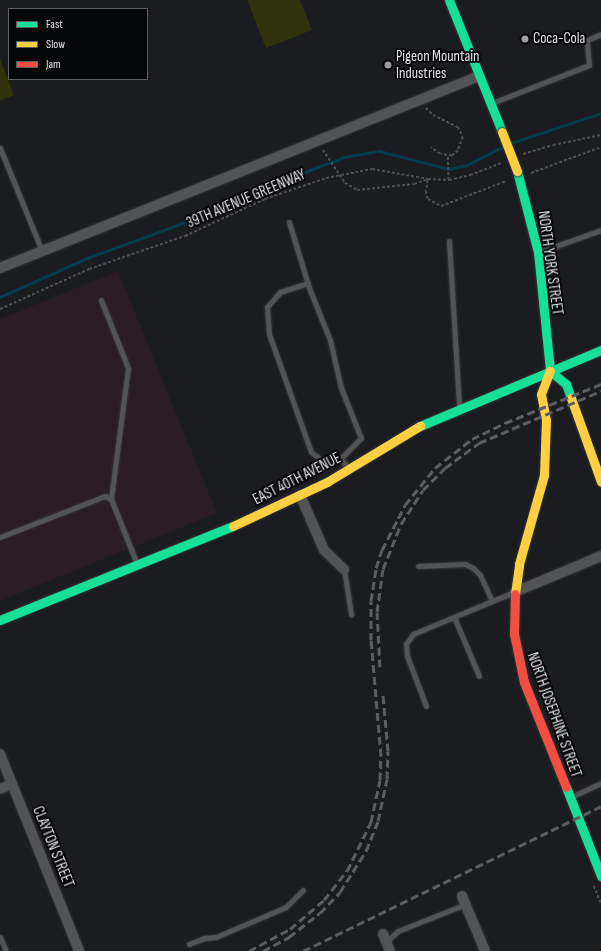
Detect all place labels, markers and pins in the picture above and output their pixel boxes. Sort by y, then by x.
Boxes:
place label: Coca-Cola [533,30,585,48]
marker: Coca-Cola [520,34,530,44]
place label: Pigeon Mountain Industries [396,47,480,82]
marker: Pigeon Mountain Industries [383,60,393,70]

